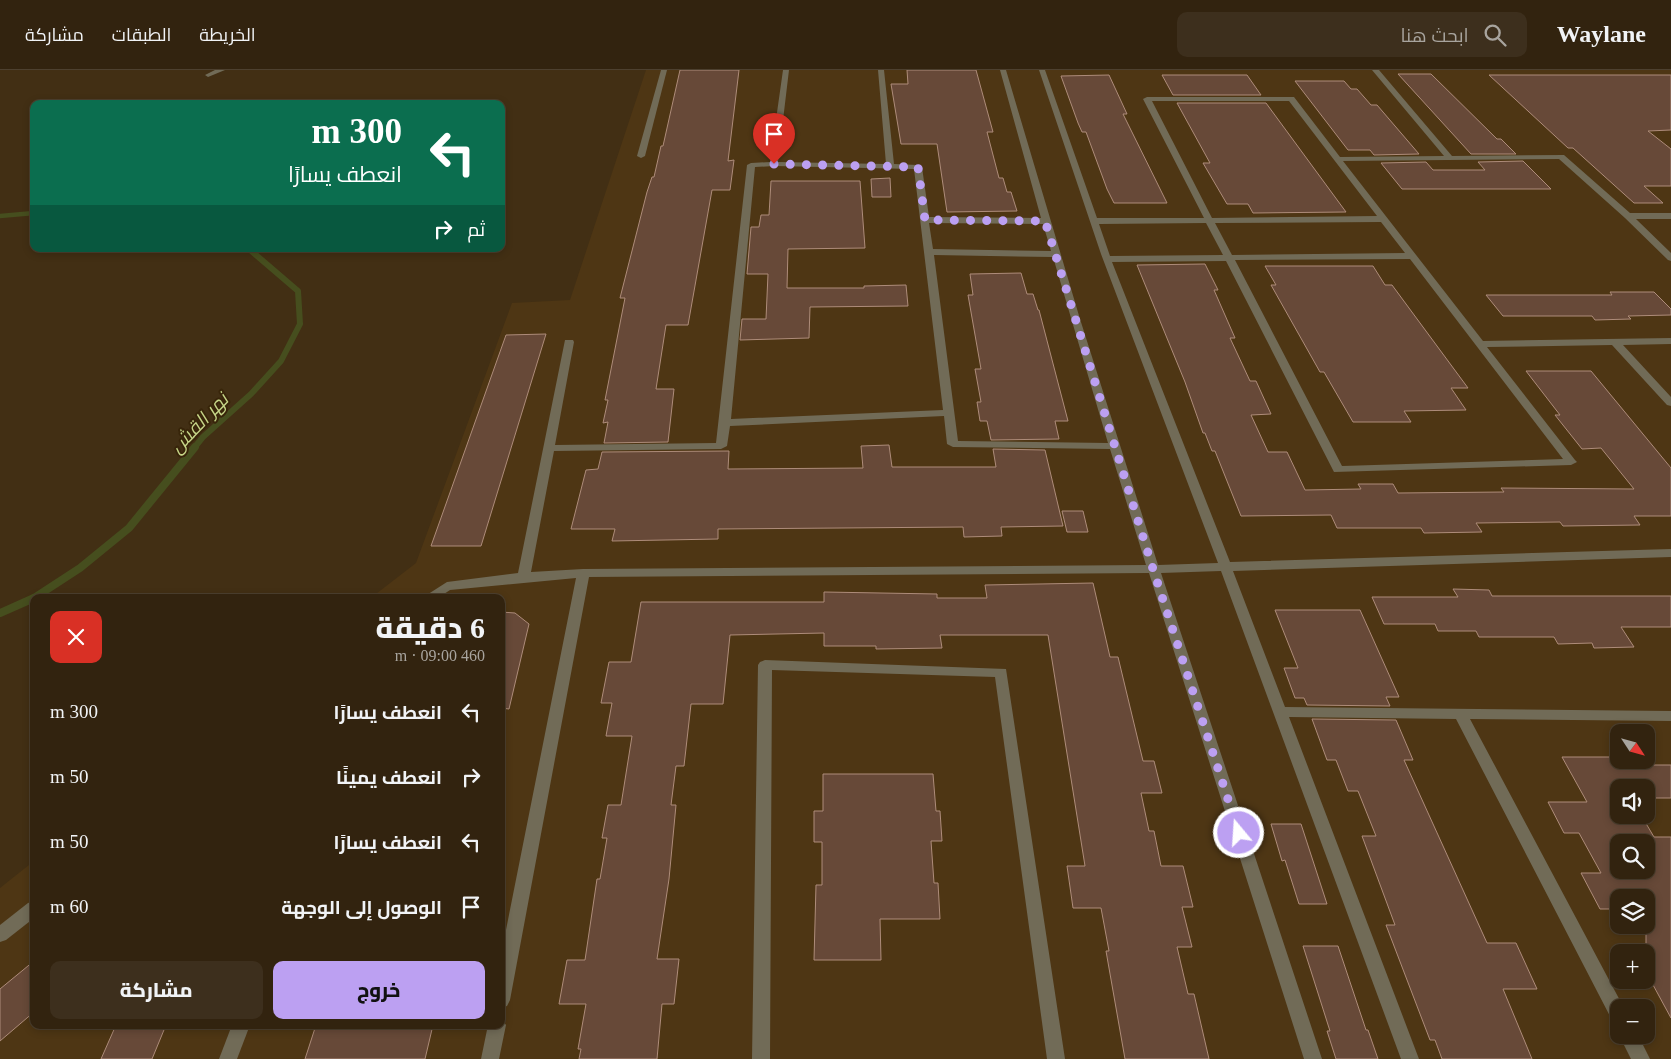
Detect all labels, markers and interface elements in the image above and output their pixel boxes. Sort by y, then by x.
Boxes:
search box [1177,12,1527,57]
icon: search [1481,21,1509,49]
text: Waylane [1557,21,1646,47]
text: مشاركة [25,25,84,45]
text: الطبقات [112,25,171,45]
text: الخريطة [199,25,256,45]
text: ابحث هنا [1400,25,1469,46]
text: 300 m [312,112,402,151]
pin [753,113,795,164]
icon: left [420,120,485,185]
icon: arrive [760,120,788,148]
text: انعطف يسارًا [288,162,402,187]
icon: right [429,215,457,243]
text: ثم [467,219,485,240]
water label: نهر القش [166,388,234,458]
button: close [50,611,102,663]
text: 6 دقيقة [375,611,485,644]
text: 460 m · 09:00 [395,647,485,664]
icon: left [457,698,485,726]
text: 300 m [50,701,98,722]
text: انعطف يسارًا [334,702,442,723]
north arrow [1610,724,1655,769]
map controls [1610,724,1655,1044]
icon: right [457,763,485,791]
text: 50 m [50,766,89,787]
text: انعطف يمينًا [336,767,442,788]
button: sound [1610,779,1655,824]
position arrow [1212,806,1264,858]
icon: left [457,828,485,856]
text: 50 m [50,831,89,852]
text: انعطف يسارًا [334,832,442,853]
button: search [1610,834,1655,879]
button: layers [1610,889,1655,934]
icon: arrive [457,893,485,921]
text: 60 m [50,896,89,917]
text: الوصول إلى الوجهة [281,897,442,918]
button: + [1610,944,1655,989]
button: مشاركة [50,961,263,1019]
button: خروج [273,961,485,1019]
button: − [1610,999,1655,1044]

